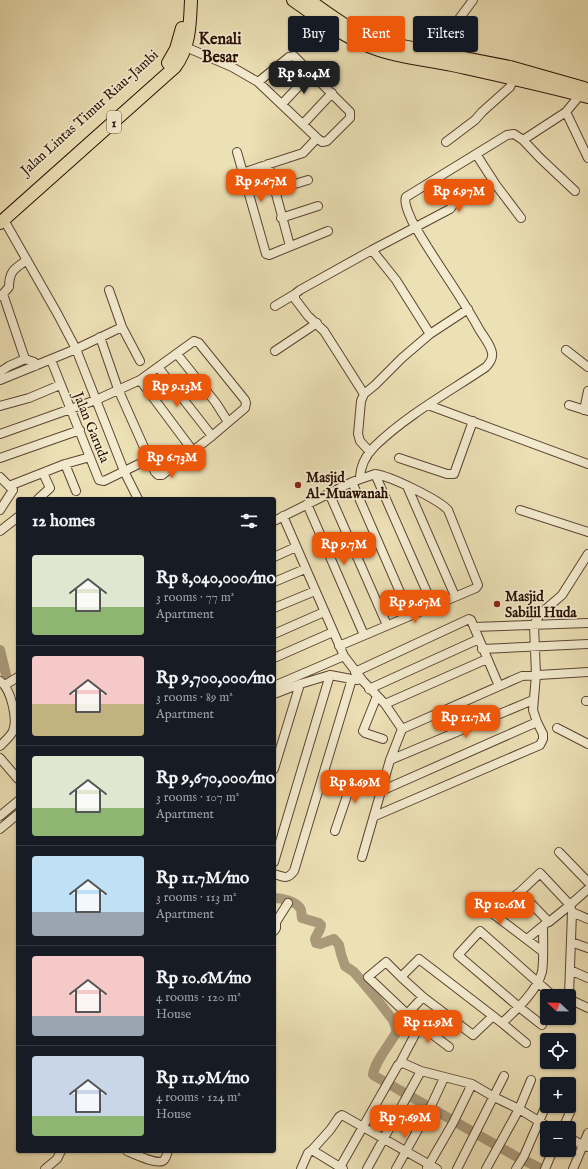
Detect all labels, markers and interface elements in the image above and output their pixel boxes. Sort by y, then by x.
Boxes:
chip: Buy [288,16,339,52]
chip: Rent [347,16,405,52]
chip: Filters [413,16,478,52]
district label: Kenali Besar [198,30,242,68]
street label: Jalan Lintas Timur Riau-Jambi [16,46,163,181]
pin: Rp 8.04M [263,61,345,95]
text: Rp 8.04M [278,65,330,82]
road number: 1 [107,111,121,133]
pin: Rp 9.67M [220,169,302,203]
text: Rp 9.67M [235,173,287,190]
pin: Rp 6.97M [418,179,500,213]
text: Rp 6.97M [433,183,485,200]
pin: Rp 9.13M [136,374,218,408]
text: Rp 9.13M [152,378,202,395]
street label: Jalan Garuda [68,387,114,466]
pin: Rp 6.73M [131,445,213,479]
text: Rp 6.73M [147,449,197,466]
place label: Masjid Al-Muawanah [305,469,389,503]
marker: Masjid Al-Muawanah [293,480,303,490]
icon: filters [238,510,260,532]
text: 12 homes [32,511,95,532]
pin: Rp 9.7M [307,532,381,566]
text: Rp 9.7M [321,536,367,553]
text: Rp 8,040,000/mo [156,568,276,589]
icon: home [64,571,112,619]
place label: Masjid Sabilil Huda [505,588,577,622]
text: 3 rooms · 77 m² [156,589,234,606]
pin: Rp 9.67M [374,590,456,624]
text: Rp 9.67M [389,594,441,611]
marker: Masjid Sabilil Huda [492,599,502,609]
text: Apartment [156,606,214,623]
text: Rp 9,700,000/mo [156,668,275,689]
icon: home [64,672,112,720]
text: 3 rooms · 89 m² [156,689,233,706]
pin: Rp 11.7M [425,705,507,739]
text: Apartment [156,706,214,723]
text: Rp 11.7M [441,709,491,726]
text: Rp 9,670,000/mo [156,768,275,789]
pin: Rp 8.69M [314,770,396,804]
icon: home [64,772,112,820]
text: Rp 8.69M [330,774,380,791]
text: 3 rooms · 107 m² [156,789,239,806]
text: Apartment [156,806,214,823]
text: Rp 11.7M/mo [156,868,249,889]
icon: home [64,872,112,920]
text: 3 rooms · 113 m² [156,889,237,906]
pin: Rp 10.6M [459,892,541,926]
text: Rp 10.6M [474,896,526,913]
text: Apartment [156,906,214,923]
text: Rp 10.6M/mo [156,968,251,989]
icon: home [64,972,112,1020]
text: 4 rooms · 120 m² [156,989,241,1006]
north arrow [540,989,576,1025]
map controls [540,989,576,1157]
text: House [156,1006,191,1023]
pin: Rp 11.9M [387,1010,469,1044]
text: Rp 11.9M [403,1014,453,1031]
button: locate [540,1033,576,1069]
text: Rp 11.9M/mo [156,1068,250,1089]
icon: home [64,1072,112,1120]
button: + [540,1077,576,1113]
text: 4 rooms · 124 m² [156,1089,241,1106]
pin: Rp 7.69M [364,1105,446,1139]
text: House [156,1106,191,1123]
text: Rp 7.69M [379,1109,431,1126]
button: − [540,1121,576,1157]

